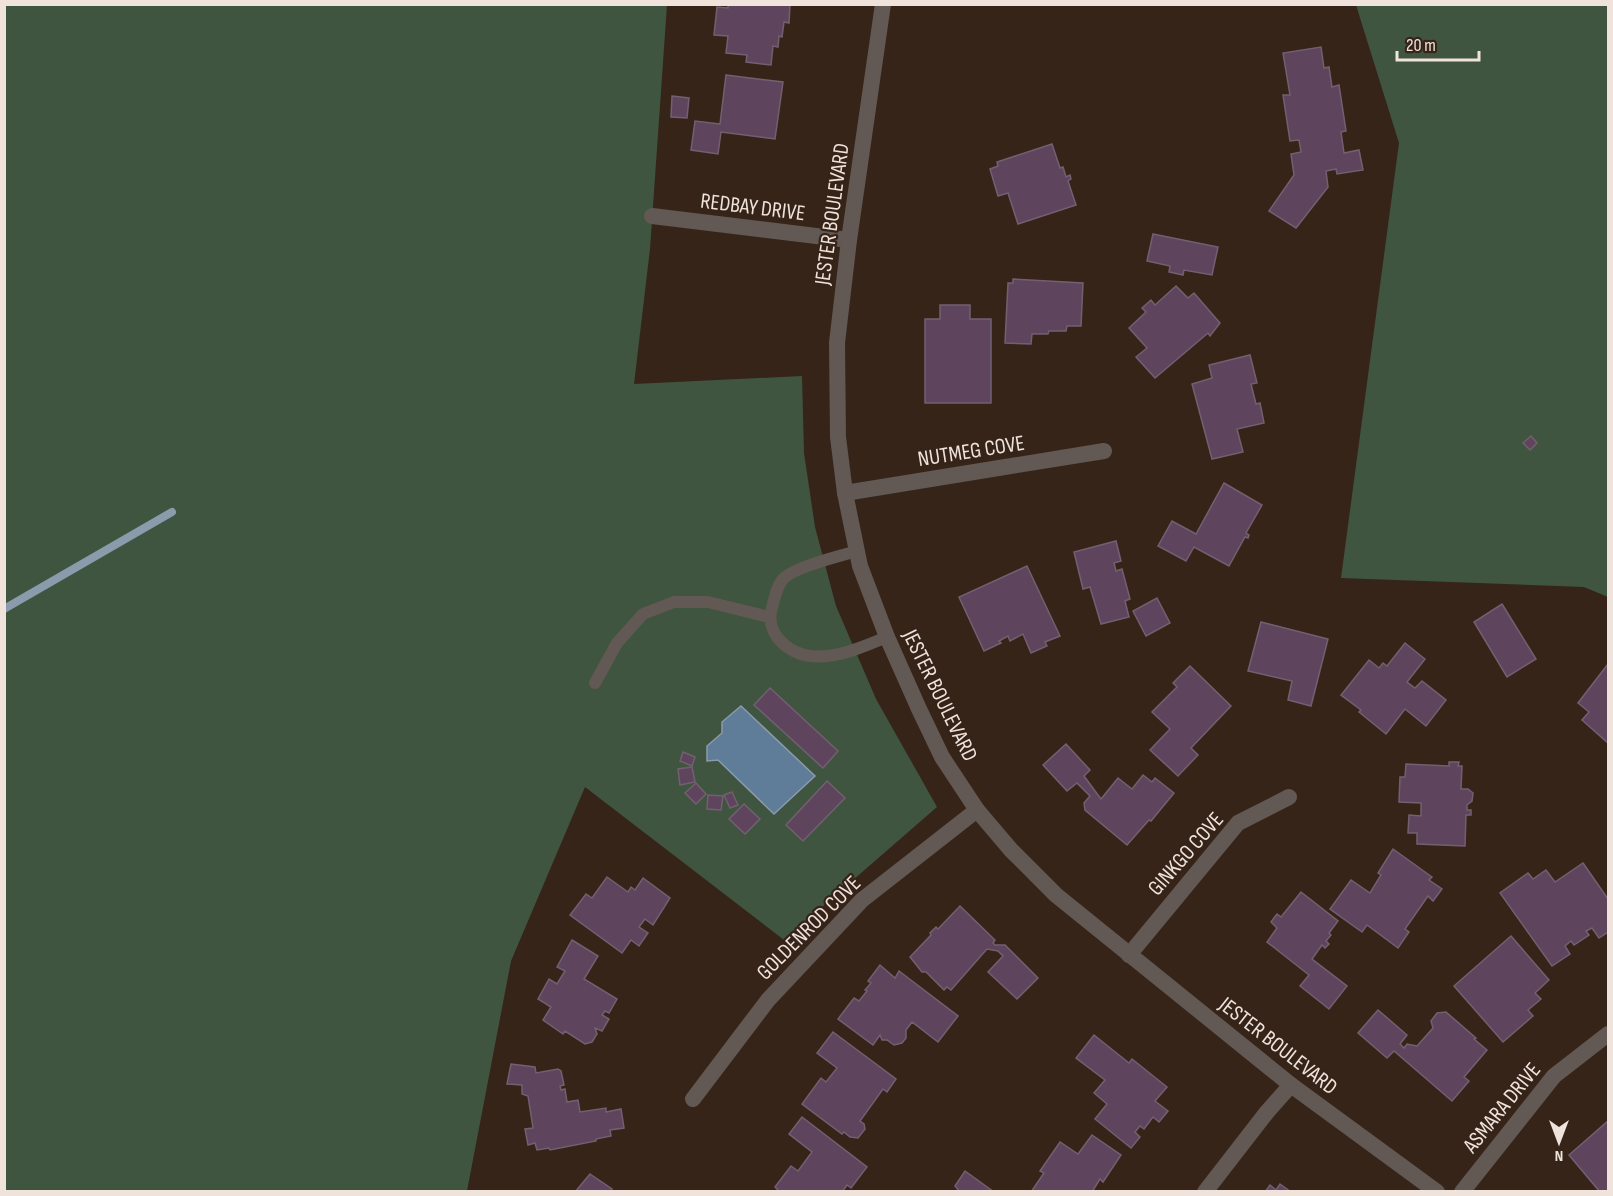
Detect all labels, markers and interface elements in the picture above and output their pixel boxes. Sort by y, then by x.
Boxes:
scale bar [1397,24,1480,62]
text: 20 m [1406,35,1436,56]
street label: JESTER BOULEVARD [809,142,856,288]
street label: REDBAY DRIVE [699,188,807,227]
street label: NUTMEG COVE [916,430,1026,473]
street label: JESTER BOULEVARD [896,625,983,766]
street label: GINKGO COVE [1143,807,1230,901]
street label: GOLDENROD COVE [751,870,867,986]
street label: JESTER BOULEVARD [1213,991,1343,1101]
street label: ASMARA DRIVE [1457,1057,1547,1159]
north arrow [1529,1112,1589,1172]
text: N [1555,1146,1563,1165]

